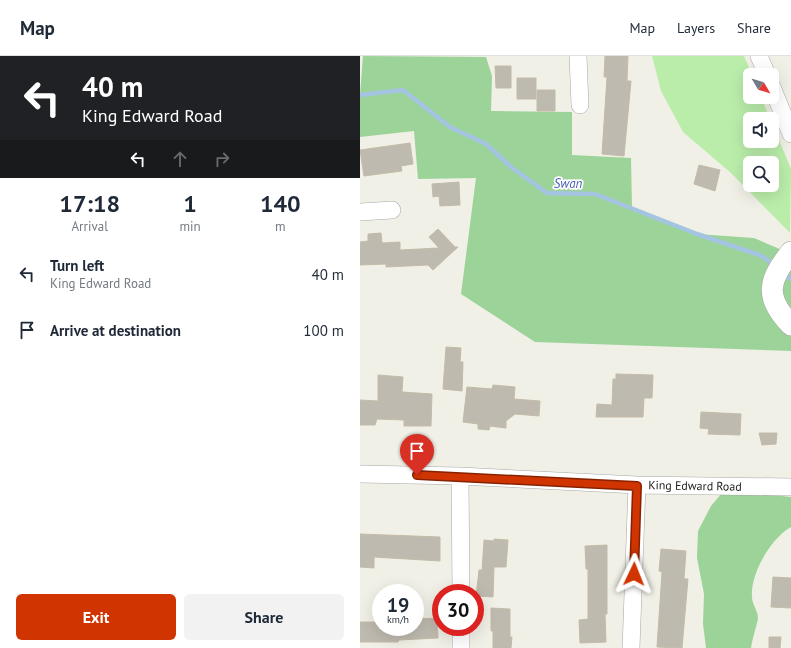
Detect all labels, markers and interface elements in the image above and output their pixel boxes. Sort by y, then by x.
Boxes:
text: Map [20,16,55,40]
text: Map [629,19,655,37]
text: Layers [677,19,715,37]
text: Share [737,19,771,37]
text: 40 m [82,68,143,105]
north arrow [743,68,779,104]
map controls [743,68,779,192]
icon: left [16,72,68,124]
text: King Edward Road [82,104,222,127]
button: sound [743,112,779,148]
icon: left [127,148,149,170]
icon: ahead [169,148,191,170]
icon: right [211,148,233,170]
button: search [743,156,779,192]
water label: Swan [554,175,582,192]
text: 17:18 [59,188,120,219]
text: 1 [183,188,197,219]
text: 140 [260,188,301,219]
text: Arrival [72,218,108,235]
text: min [179,218,201,235]
text: m [275,218,286,235]
text: Turn left [50,256,104,275]
icon: left [16,263,38,285]
text: 40 m [311,265,344,284]
text: King Edward Road [50,275,151,292]
icon: arrive [16,319,38,341]
text: Arrive at destination [50,321,181,340]
text: 100 m [303,321,344,340]
pin [400,434,434,475]
icon: arrive [406,440,428,462]
street label: King Edward Road [648,477,742,494]
position arrow [613,553,655,595]
speed limit sign: 30 [432,584,484,636]
text: 19 [387,592,409,618]
button: Exit [16,594,176,640]
button: Share [184,594,344,640]
text: km/h [387,613,409,626]

